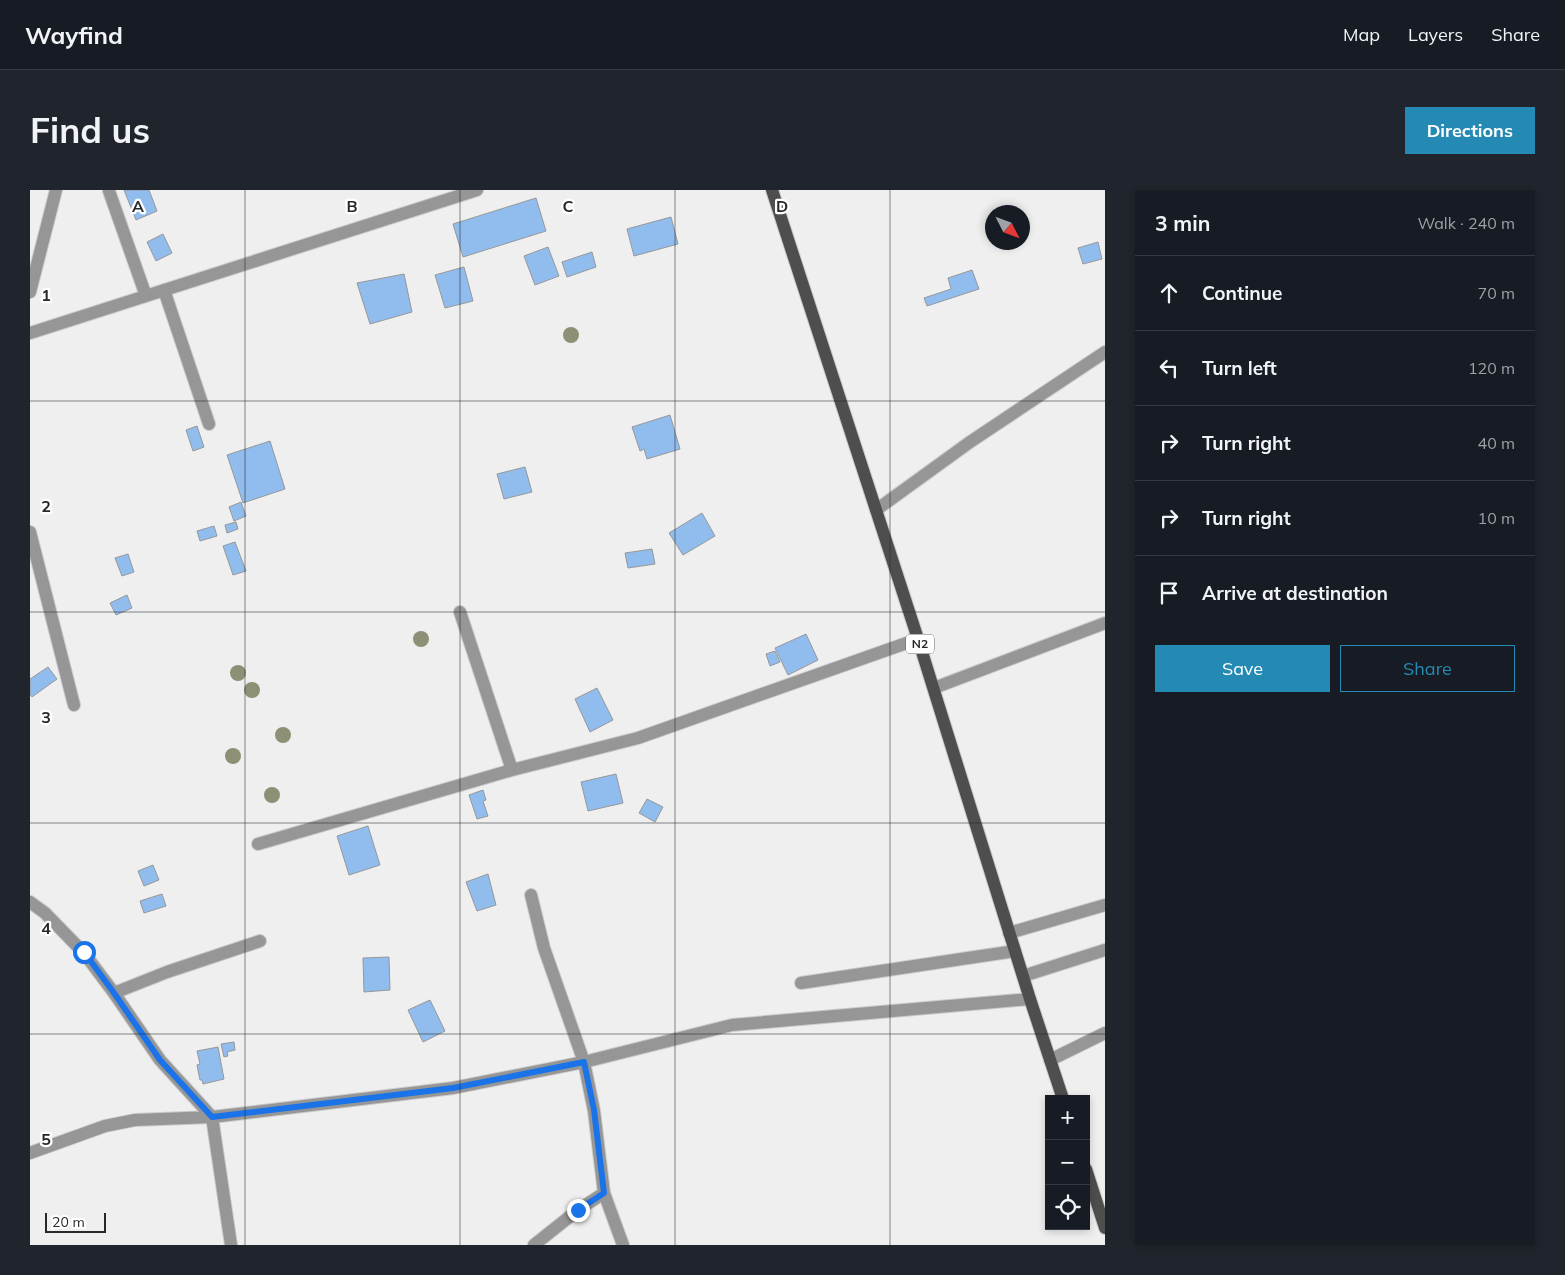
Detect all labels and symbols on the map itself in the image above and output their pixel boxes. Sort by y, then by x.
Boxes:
text: A [132,196,144,216]
text: B [346,196,358,216]
text: C [563,196,574,216]
text: D [776,196,788,216]
north arrow [985,205,1030,250]
text: 1 [41,285,51,305]
text: 2 [41,496,51,516]
road number: N2 [906,634,934,654]
text: 3 [41,707,51,727]
text: 4 [41,918,51,938]
route start [73,941,96,964]
text: 5 [41,1129,51,1149]
route end [567,1199,590,1222]
scale bar [45,1210,106,1233]

